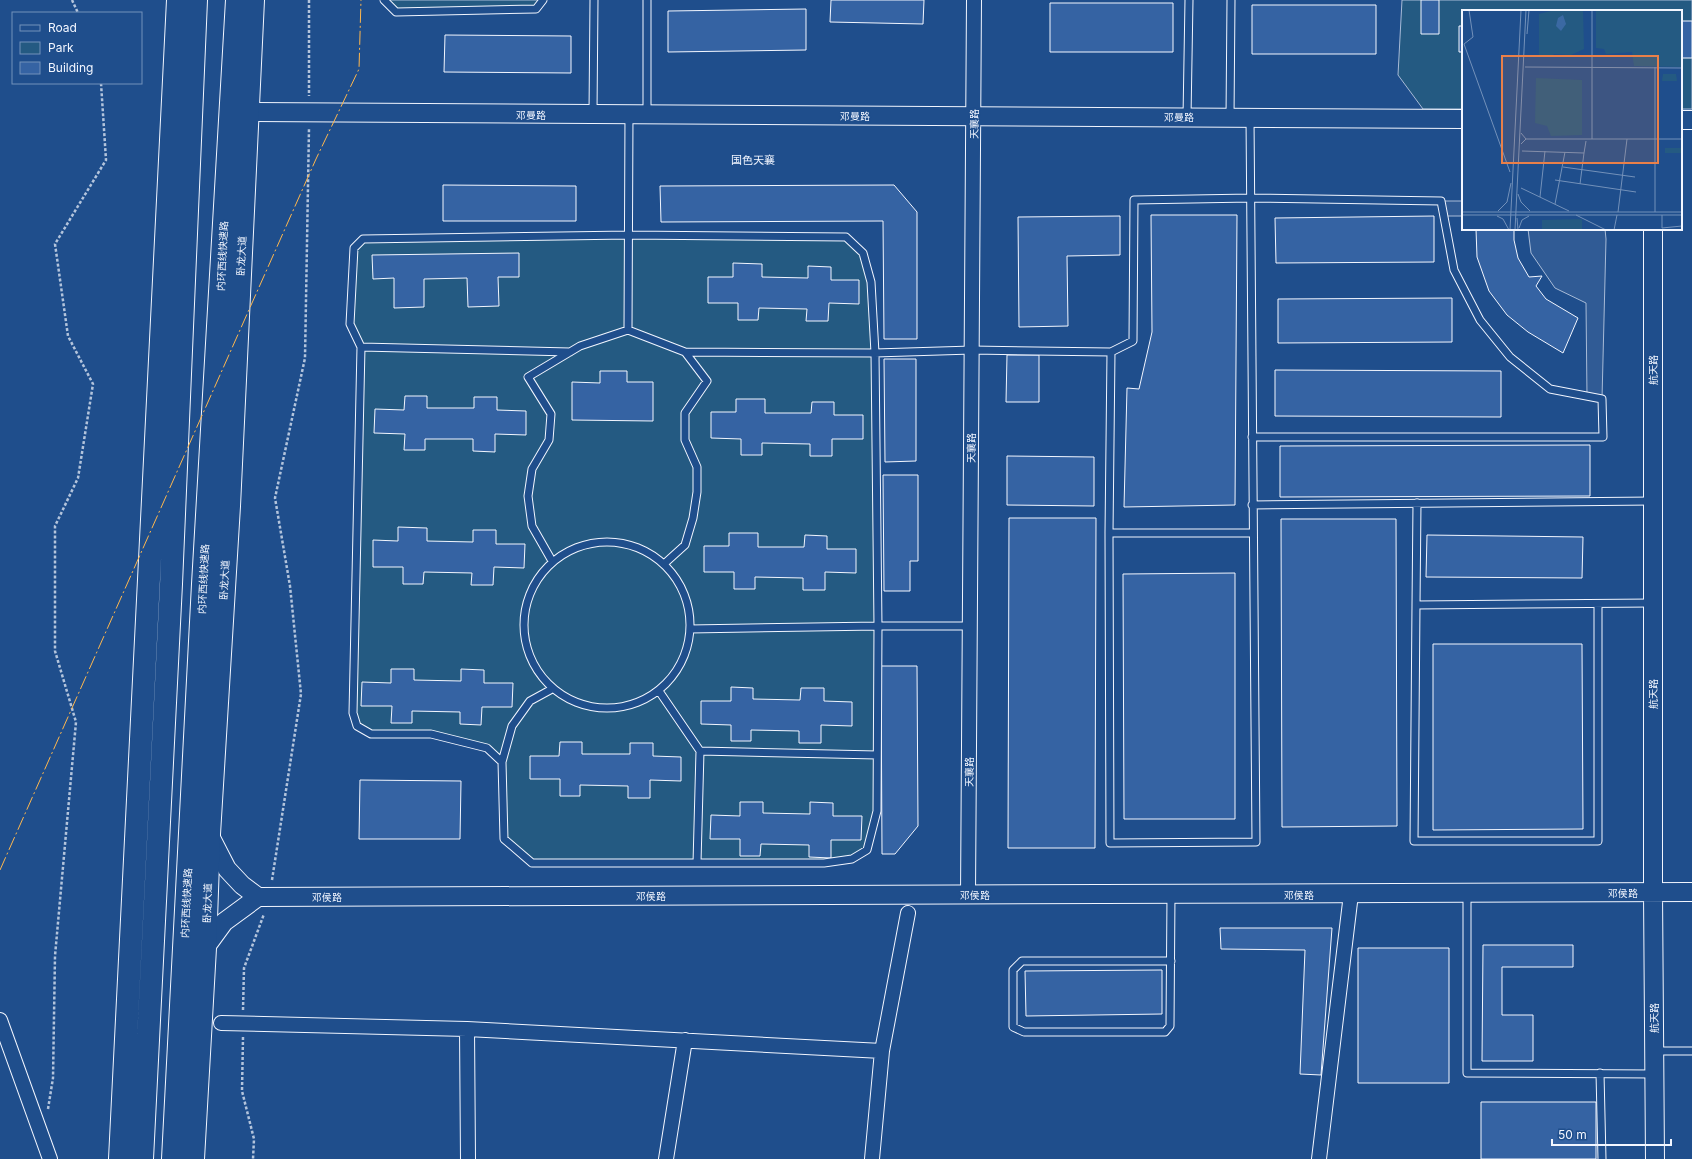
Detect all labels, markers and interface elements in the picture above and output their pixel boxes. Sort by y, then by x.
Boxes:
inset map [1462,10,1682,230]
legend [12,12,142,84]
text: Road [48,20,77,35]
text: Park [48,40,74,55]
text: Building [48,60,93,75]
street label: 邓曼路 [516,109,546,121]
street label: 天襄路 [968,109,980,139]
street label: 邓曼路 [840,110,870,122]
street label: 邓曼路 [1164,111,1194,123]
district label: 国色天襄 [731,153,775,167]
street label: 内环西线快速路 [214,221,230,291]
street label: 卧龙大道 [234,236,248,276]
street label: 航天路 [1647,355,1659,385]
street label: 天襄路 [965,433,977,463]
street label: 内环西线快速路 [195,544,211,614]
street label: 卧龙大道 [217,560,231,600]
street label: 航天路 [1647,679,1659,709]
street label: 天襄路 [963,757,975,787]
street label: 内环西线快速路 [178,868,194,938]
street label: 卧龙大道 [200,883,214,923]
street label: 邓侯路 [1608,887,1638,899]
street label: 邓侯路 [960,889,990,901]
street label: 邓侯路 [1284,889,1314,901]
street label: 邓侯路 [636,890,666,902]
street label: 邓侯路 [312,891,342,903]
street label: 航天路 [1648,1003,1660,1033]
scale bar [1552,1121,1671,1147]
text: 50 m [1558,1127,1587,1142]

